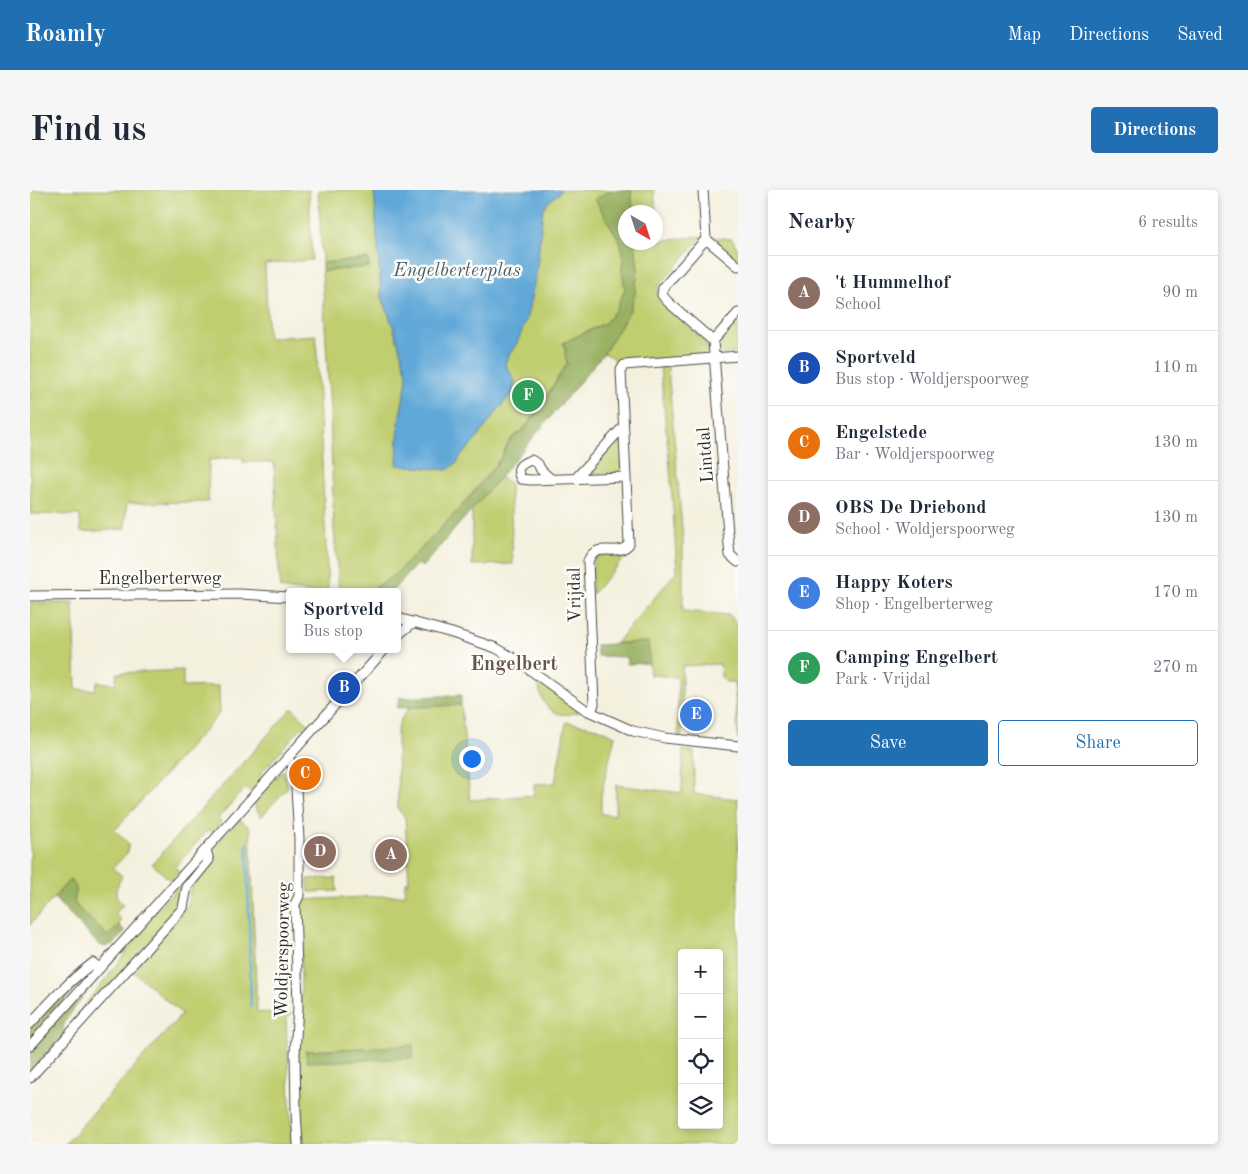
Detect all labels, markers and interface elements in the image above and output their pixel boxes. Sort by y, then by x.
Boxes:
text: Roamly [25,23,106,47]
text: Map [1008,26,1041,44]
text: Directions [1069,26,1149,44]
text: Saved [1177,26,1223,44]
button: Directions [1091,107,1218,153]
text: Find us [30,113,146,148]
north arrow [618,205,663,250]
text: Nearby [788,212,856,233]
text: 6 results [1138,215,1198,231]
water label: Engelberterplas [392,262,521,281]
text: 't Hummelhof [835,274,950,293]
text: A [798,285,810,301]
text: 90 m [1162,285,1198,301]
text: School [835,297,881,313]
text: Sportveld [835,349,916,368]
text: B [798,360,810,376]
text: 110 m [1153,360,1198,376]
text: Bus stop · Woldjerspoorweg [835,372,1029,388]
pin: F [512,377,544,415]
text: Engelstede [835,424,927,443]
street label: Lintdal [695,426,717,484]
text: C [799,435,809,451]
text: 130 m [1153,435,1198,451]
text: Bar · Woldjerspoorweg [835,447,994,463]
text: OBS De Driebond [835,499,987,518]
text: D [798,510,810,526]
text: 130 m [1153,510,1198,526]
text: School · Woldjerspoorweg [835,522,1015,538]
street label: Vrijdal [566,567,584,623]
street label: Engelberterweg [99,570,222,588]
text: Happy Koters [835,574,953,593]
text: E [798,585,810,601]
text: 170 m [1153,585,1198,601]
popup [286,588,401,653]
text: Shop · Engelberterweg [835,597,993,613]
text: Sportveld [303,601,384,620]
text: Bus stop [303,624,363,640]
text: Camping Engelbert [835,649,998,668]
district label: Engelbert [470,655,558,675]
text: F [799,660,809,676]
text: 270 m [1153,660,1198,676]
pin: B [328,669,360,707]
text: Park · Vrijdal [835,672,930,688]
pin: E [680,696,712,734]
button: Save [788,720,988,766]
button: Share [998,720,1198,766]
your location [459,746,485,772]
pin: C [289,755,321,793]
pin: D [304,833,336,871]
pin: A [375,836,407,874]
street label: Woldjerspoorweg [273,882,293,1018]
map controls [678,949,723,1129]
button: + [678,949,723,994]
button: − [678,994,723,1039]
button: locate [678,1039,723,1084]
button: layers [678,1084,723,1129]

